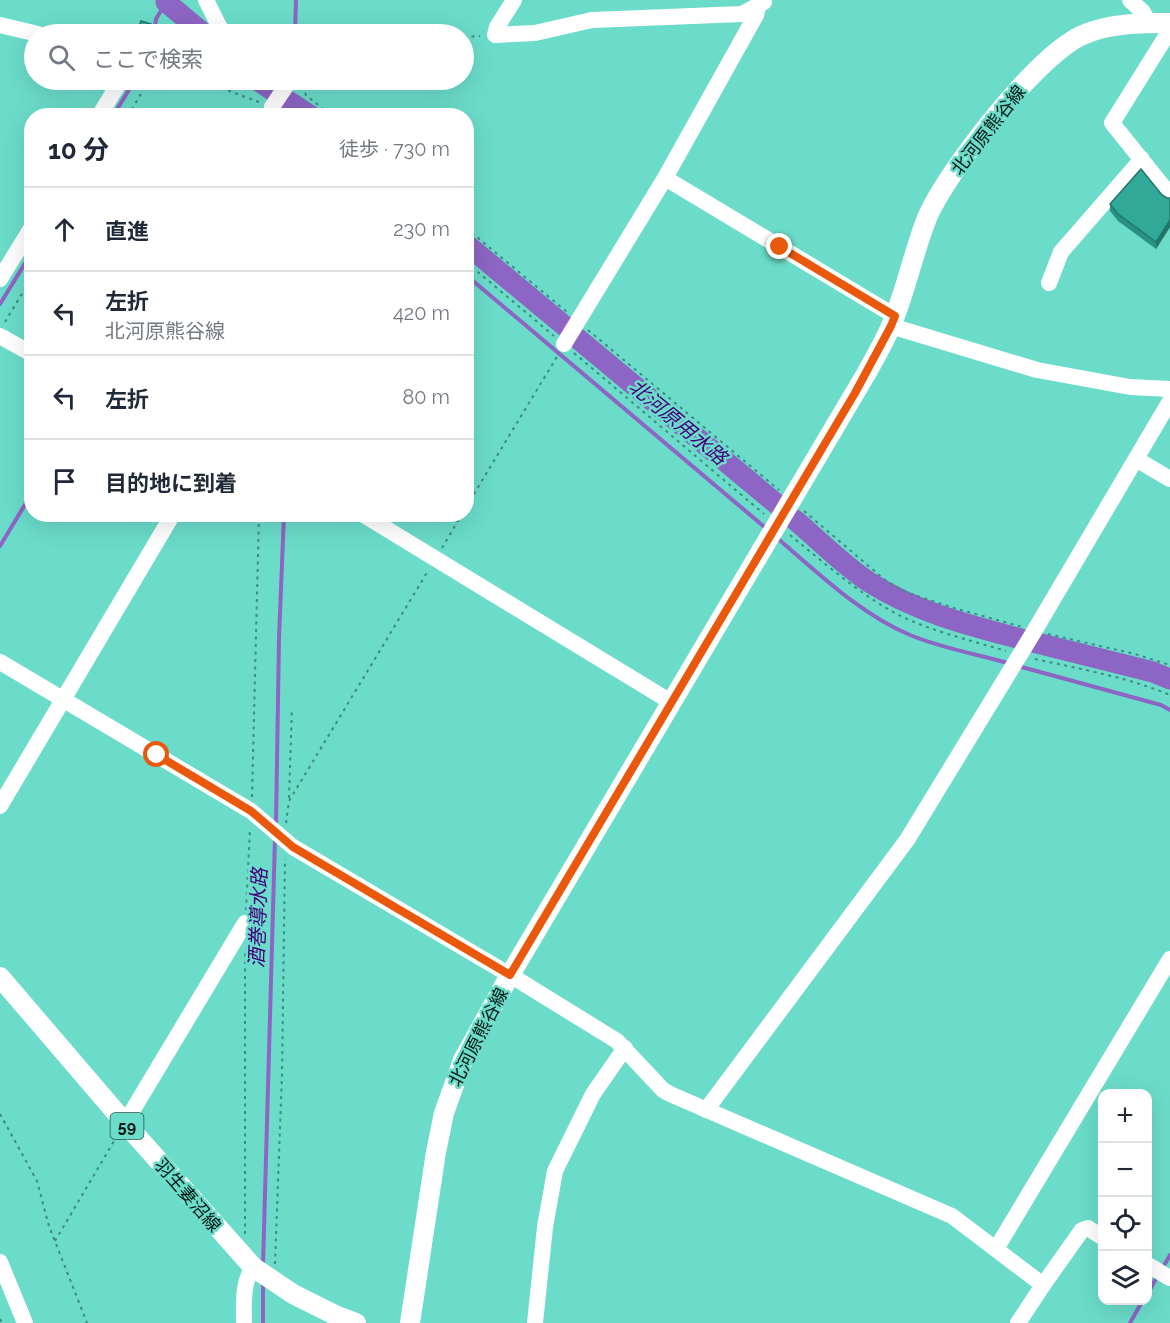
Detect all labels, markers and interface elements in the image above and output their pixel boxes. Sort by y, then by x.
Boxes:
search box [24,24,474,90]
icon: search [45,41,78,74]
text: ここで検索 [93,46,203,72]
street label: 北河原熊谷線 [946,81,1030,179]
text: 10 分 [48,135,109,165]
text: 徒歩 · 730 m [339,137,450,161]
icon: ahead [48,213,81,246]
text: 230 m [393,217,450,241]
text: 直進 [105,218,149,244]
route end [766,233,792,259]
text: 左折 [105,288,149,314]
icon: left [48,297,81,330]
text: 420 m [393,301,450,325]
text: 北河原熊谷線 [105,319,225,343]
water label: 北河原用水路 [624,374,733,471]
icon: left [48,381,81,414]
text: 80 m [402,385,450,409]
text: 左折 [105,386,149,412]
icon: arrive [48,465,81,498]
text: 目的地に到着 [105,470,237,496]
route start [143,741,169,767]
water label: 酒巻導水路 [244,866,272,968]
street label: 北河原熊谷線 [444,984,512,1090]
map controls [1098,1089,1152,1305]
button: + [1098,1089,1152,1143]
road number: 59 [110,1113,144,1139]
button: − [1098,1143,1152,1197]
street label: 羽生妻沼線 [151,1154,225,1236]
button: locate [1098,1197,1152,1251]
button: layers [1098,1251,1152,1305]

